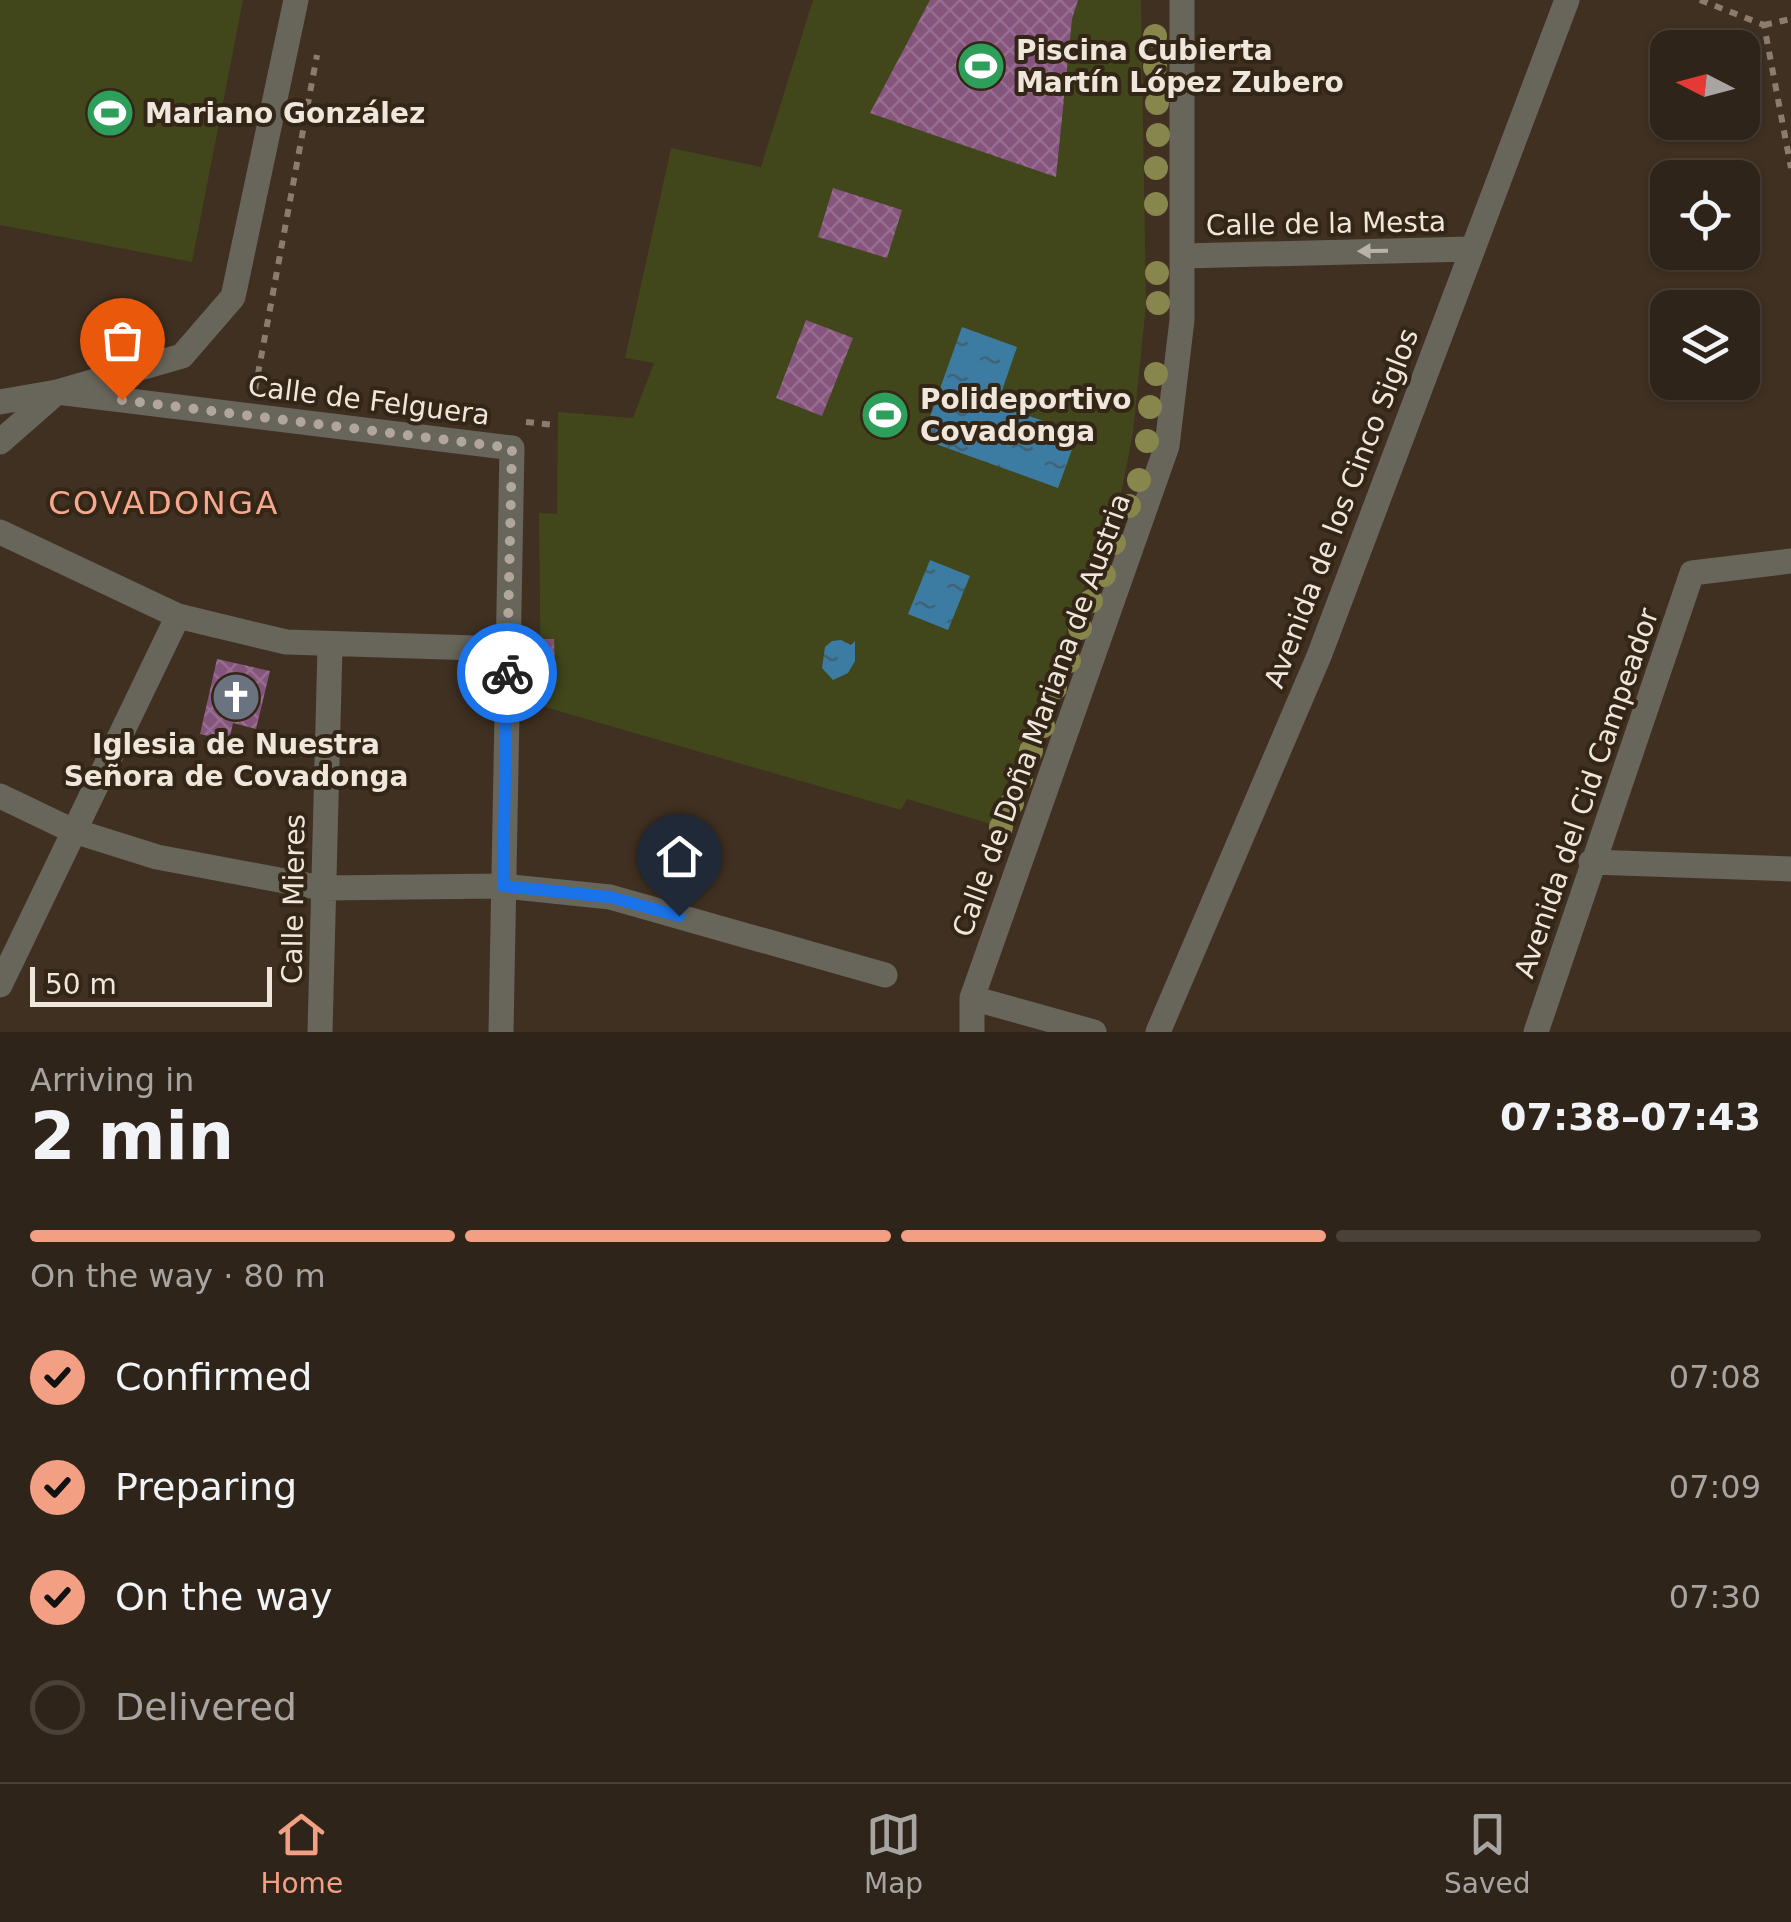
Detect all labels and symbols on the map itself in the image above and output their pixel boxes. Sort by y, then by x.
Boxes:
north arrow [1650,30,1760,140]
place label: Piscina Cubierta Martín López Zubero [1016,34,1344,99]
sports icon: Piscina Cubierta Martín López Zubero [955,40,1007,92]
sports icon: Mariano González [84,87,136,139]
place label: Mariano González [145,97,425,130]
street label: Calle de la Mesta [1206,205,1446,242]
one-way arrow [1357,244,1389,260]
pin [80,298,165,401]
street label: Avenida de los Cinco Siglos [1258,324,1425,693]
street label: Calle de Felguera [246,369,492,432]
place label: Polideportivo Covadonga [920,383,1132,448]
sports icon: Polideportivo Covadonga [859,389,911,441]
district label: COVADONGA [48,484,280,522]
street label: Calle de Doña Mariana de Austria [946,489,1137,941]
street label: Avenida del Cid Campeador [1508,603,1666,982]
courier [457,623,557,723]
church icon: Iglesia de Nuestra Señora de Covadonga [210,671,262,723]
place label: Iglesia de Nuestra Señora de Covadonga [64,728,408,793]
street label: Calle Mieres [276,814,311,984]
pin [637,814,722,917]
scale bar [30,962,272,1006]

